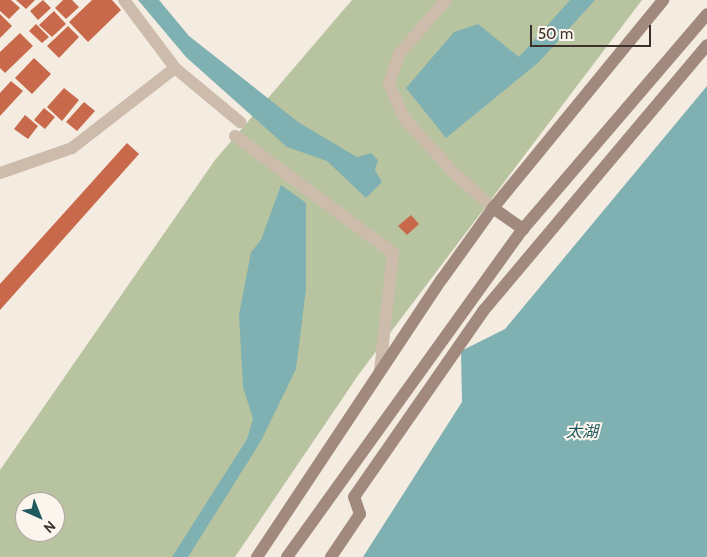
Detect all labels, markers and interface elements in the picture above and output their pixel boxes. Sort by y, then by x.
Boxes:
scale bar [532,15,653,47]
text: 50 m [538,25,573,43]
water label: 太湖 [566,422,598,442]
north arrow [15,492,65,542]
text: N [40,517,60,537]

